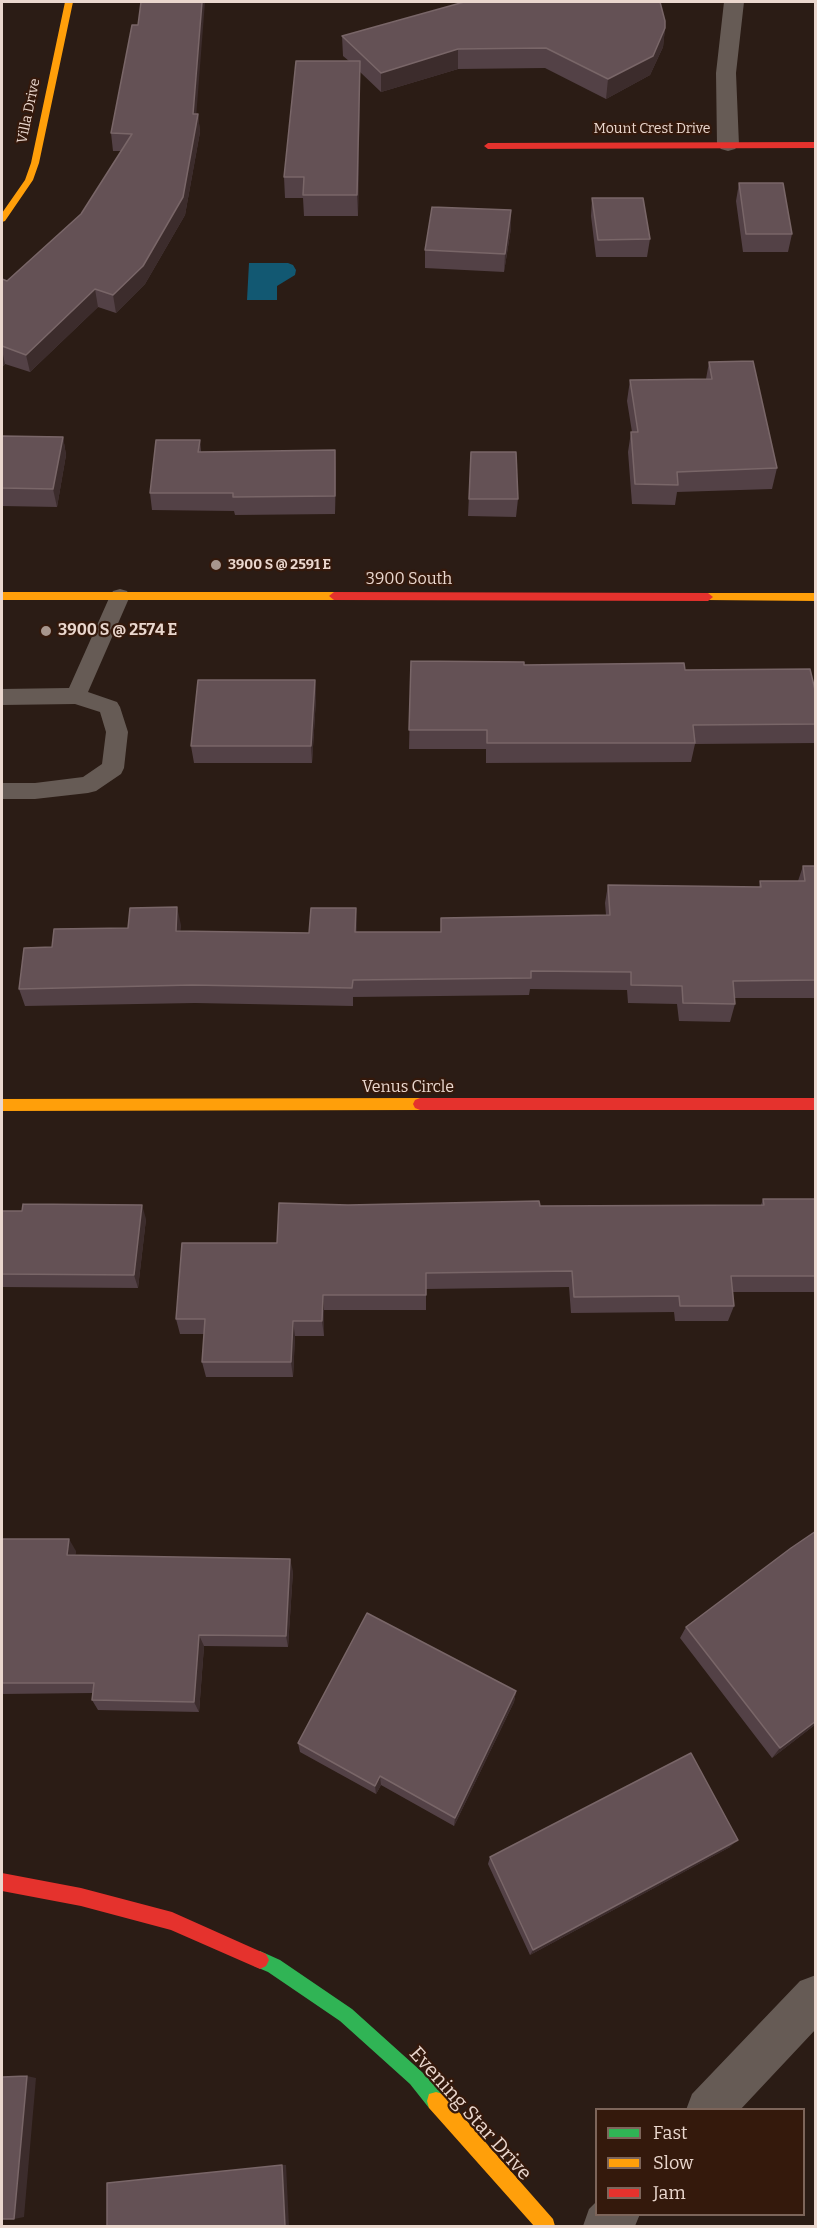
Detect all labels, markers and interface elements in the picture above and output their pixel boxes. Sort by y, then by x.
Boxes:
street label: Villa Drive [14,77,44,145]
street label: Mount Crest Drive [594,121,710,137]
place label: 3900 S @ 2591 E [228,557,331,573]
marker: 3900 S @ 2591 E [209,558,223,572]
street label: 3900 South [366,570,452,590]
place label: 3900 S @ 2574 E [58,621,177,641]
marker: 3900 S @ 2574 E [39,624,53,638]
street label: Venus Circle [362,1078,454,1098]
street label: Evening Star Drive [404,2042,536,2186]
legend [595,2108,805,2216]
text: Fast [653,2122,688,2144]
text: Slow [653,2152,693,2174]
text: Jam [653,2182,686,2204]

